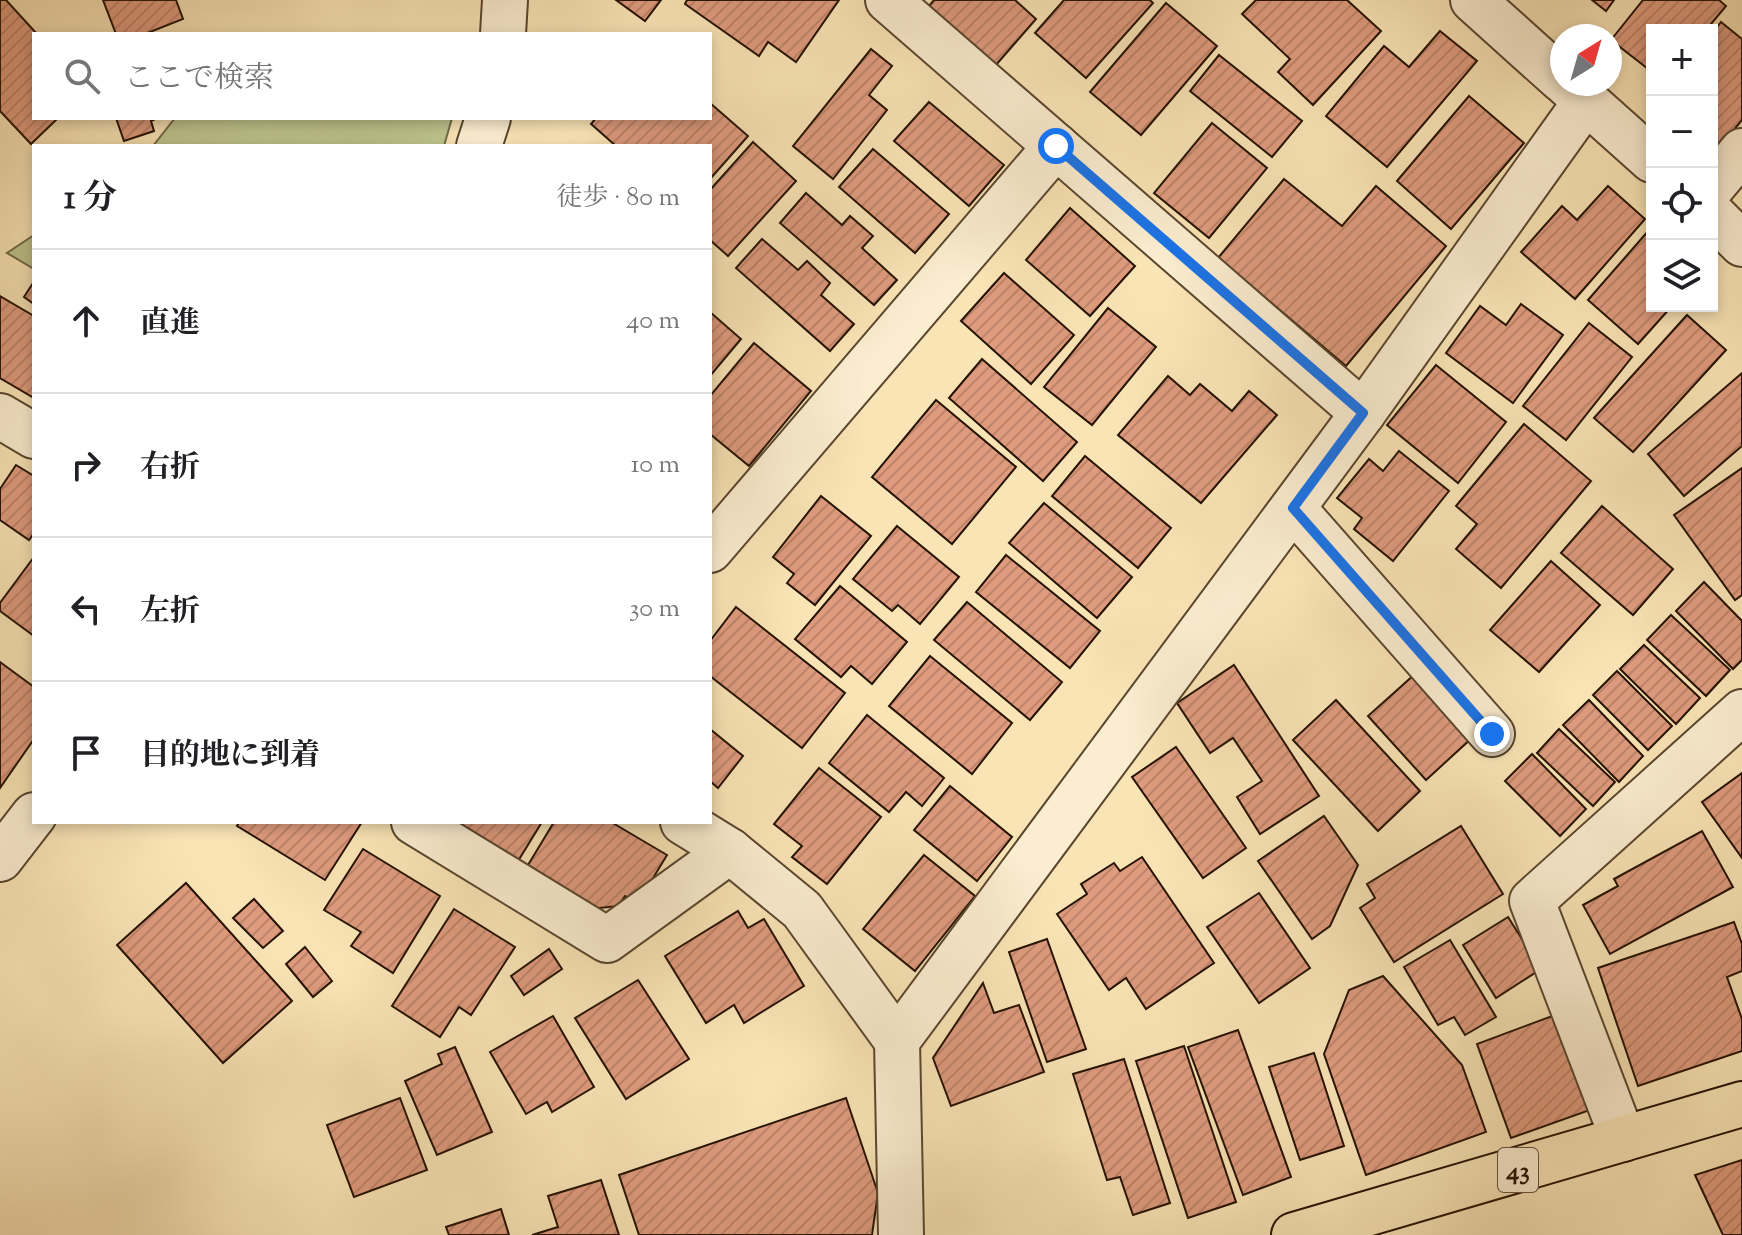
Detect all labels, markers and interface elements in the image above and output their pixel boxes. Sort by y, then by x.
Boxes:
north arrow [1550,24,1622,96]
map controls [1646,24,1718,312]
button: + [1646,24,1718,96]
search box [32,32,712,120]
icon: search [60,54,104,98]
text: ここで検索 [124,58,274,101]
button: − [1646,96,1718,168]
route start [1038,128,1074,164]
button: locate [1646,168,1718,240]
text: 1 分 [64,175,117,224]
text: 徒歩 · 80 m [557,180,680,217]
button: layers [1646,240,1718,312]
icon: ahead [64,299,108,343]
text: 直進 [140,303,200,346]
text: 40 m [626,303,680,340]
icon: right [64,443,108,487]
text: 右折 [140,447,200,490]
text: 10 m [631,447,680,484]
icon: left [64,587,108,631]
text: 左折 [140,591,200,634]
text: 30 m [629,591,680,628]
route end [1474,716,1510,752]
icon: arrive [64,731,108,775]
text: 目的地に到着 [140,735,320,778]
road number: 43 [1498,1148,1538,1192]

